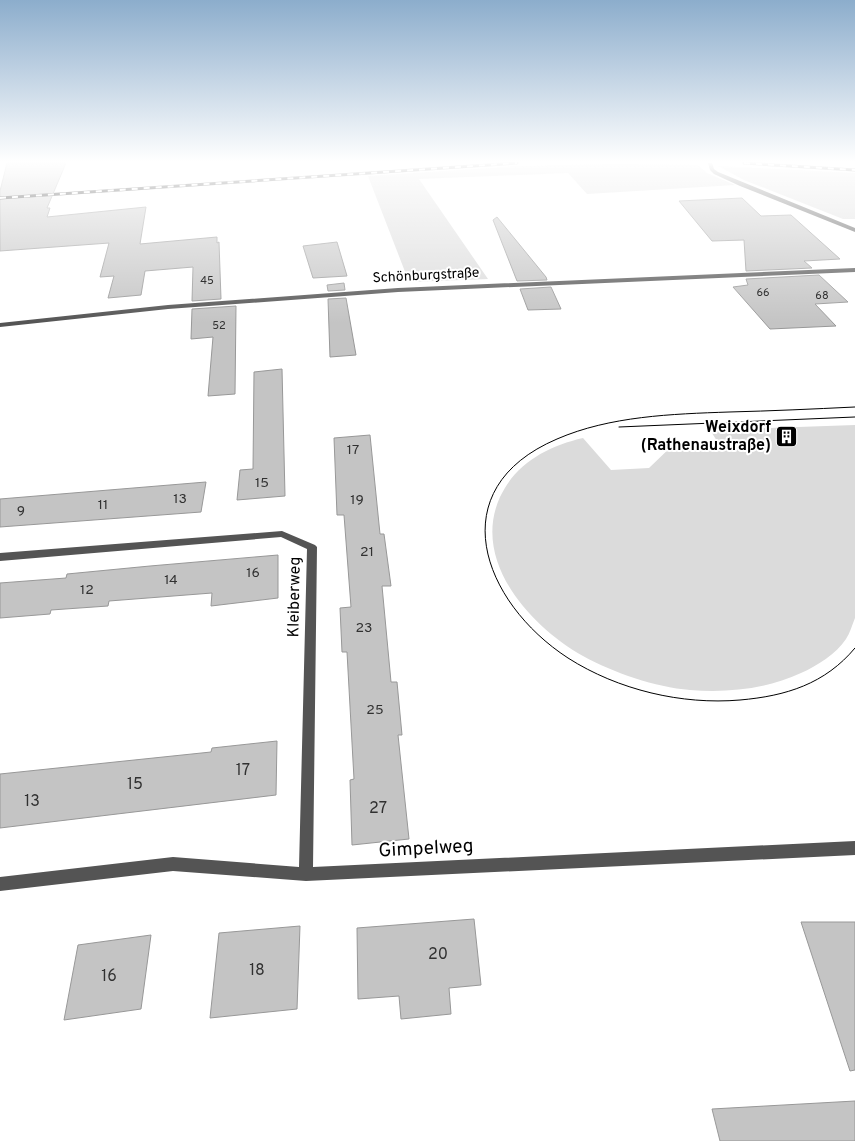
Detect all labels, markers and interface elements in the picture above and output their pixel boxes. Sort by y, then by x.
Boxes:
street label: Schönburgstraße [372,265,480,287]
house number: 45 [200,274,214,288]
house number: 66 [756,286,770,300]
house number: 68 [815,289,829,303]
house number: 52 [212,319,226,333]
place label: Weixdorf (Rathenaustraße) [641,418,771,456]
building icon: Weixdorf (Rathenaustraße) [775,425,799,449]
house number: 17 [347,442,359,459]
house number: 15 [255,475,269,492]
house number: 13 [173,491,187,508]
house number: 19 [350,492,364,509]
house number: 11 [98,497,108,514]
house number: 9 [17,503,25,520]
house number: 21 [360,544,374,561]
street label: Kleiberweg [284,556,306,638]
house number: 16 [246,565,260,582]
house number: 14 [164,572,178,589]
house number: 12 [80,582,94,599]
house number: 23 [356,620,373,637]
house number: 25 [366,702,384,719]
house number: 17 [236,761,250,781]
house number: 15 [127,775,143,795]
house number: 13 [24,792,40,812]
house number: 27 [369,799,387,819]
street label: Gimpelweg [378,835,474,863]
house number: 20 [428,945,448,965]
house number: 18 [249,961,265,981]
house number: 16 [101,967,117,987]

